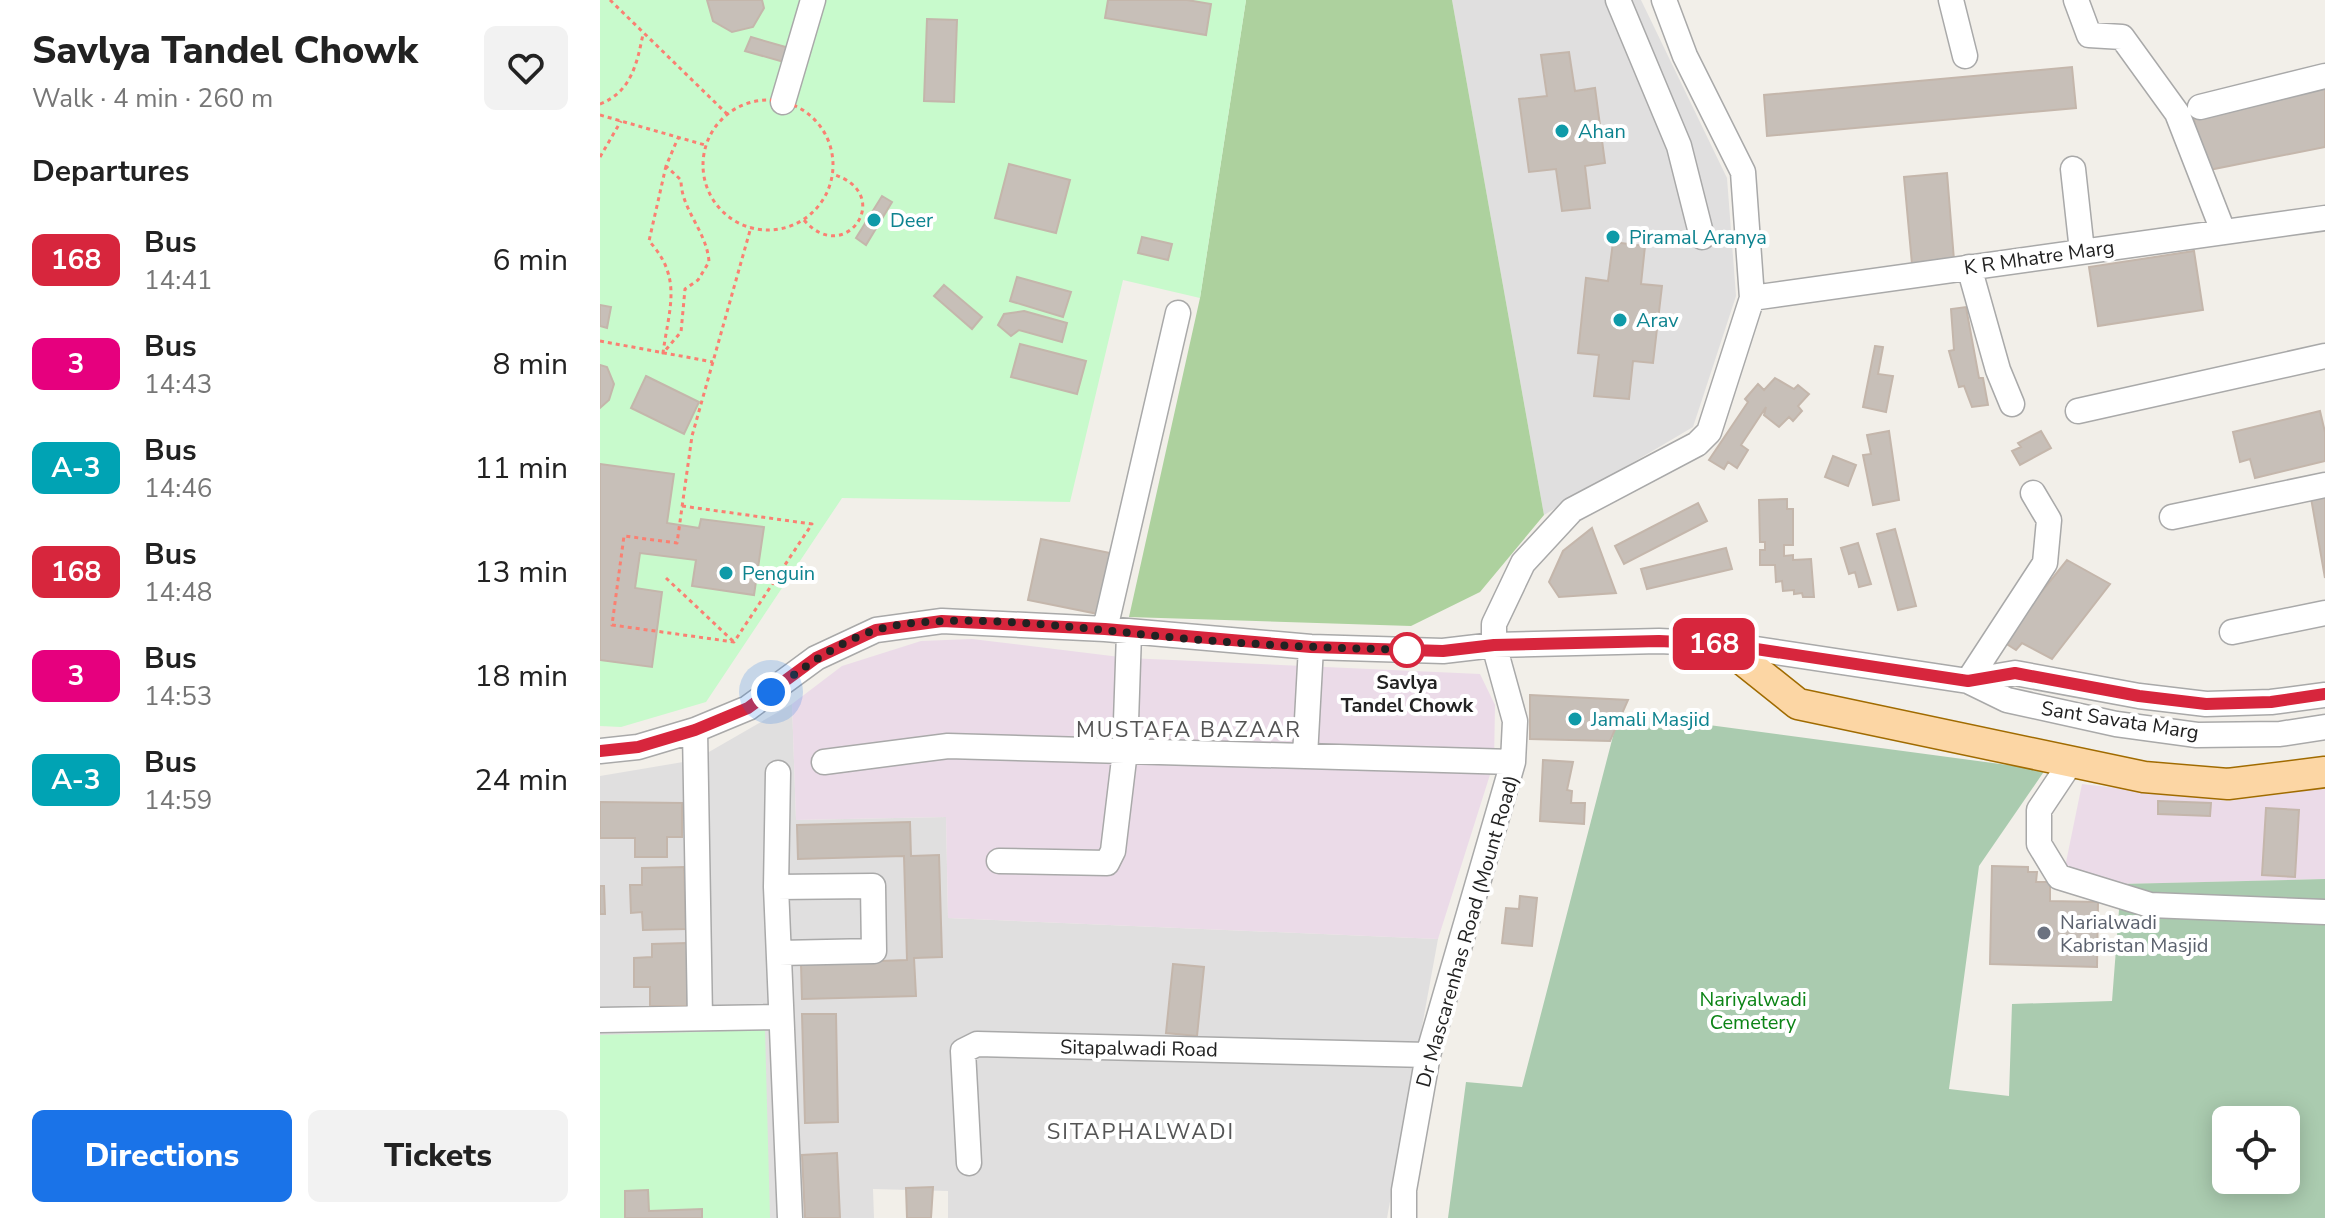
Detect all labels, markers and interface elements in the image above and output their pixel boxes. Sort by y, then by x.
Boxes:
text: Savlya Tandel Chowk [32,25,418,76]
button: heart [484,26,568,110]
text: Walk · 4 min · 260 m [32,81,273,116]
place label: Ahan [1578,118,1626,145]
marker: Ahan [1553,122,1571,140]
text: Departures [32,151,189,192]
place label: Deer [890,207,933,234]
marker: Deer [865,211,883,229]
text: Bus [144,222,197,263]
place label: Piramal Aranya [1629,224,1767,251]
marker: Piramal Aranya [1604,228,1622,246]
street label: K R Mhatre Marg [1962,234,2116,281]
text: 6 min [493,240,568,281]
text: 168 [51,241,101,279]
text: 14:41 [144,263,212,298]
place label: Arav [1636,307,1679,334]
marker: Arav [1611,311,1629,329]
text: Bus [144,326,197,367]
text: 8 min [493,344,568,385]
text: 3 [68,345,84,383]
text: 14:43 [144,367,212,402]
text: Bus [144,430,197,471]
text: 11 min [475,448,568,489]
text: A-3 [51,449,101,487]
text: 14:46 [144,471,212,506]
text: Bus [144,534,197,575]
text: 13 min [475,552,568,593]
text: 168 [51,553,101,591]
place label: Penguin [742,560,815,587]
marker: Penguin [717,564,735,582]
text: 14:48 [144,575,212,610]
line badge: 168 [1668,618,1760,670]
text: 168 [1689,625,1739,663]
marker: Savlya Tandel Chowk [1390,633,1424,667]
text: Bus [144,638,197,679]
text: 18 min [475,656,568,697]
text: 3 [68,657,84,695]
place label: Savlya Tandel Chowk [1341,669,1475,719]
your location [751,672,791,712]
text: 14:53 [144,679,212,714]
street label: Sant Savata Marg [2039,695,2201,746]
place label: Jamali Masjid [1590,706,1710,733]
marker: Jamali Masjid [1566,710,1584,728]
district label: MUSTAFA BAZAAR [1076,715,1302,745]
text: Bus [144,742,197,783]
text: 24 min [475,760,568,801]
text: A-3 [51,761,101,799]
street label: Dr Mascarenhas Road (Mount Road) [1410,772,1525,1091]
text: 14:59 [144,783,212,818]
place label: Narialwadi Kabristan Masjid [2060,909,2209,959]
marker: Narialwadi Kabristan Masjid [2035,924,2053,942]
park label: Nariyalwadi Cemetery [1699,986,1807,1036]
street label: Sitapalwadi Road [1060,1034,1218,1063]
map controls [2212,1106,2300,1194]
button: locate [2212,1106,2300,1194]
button: Directions [32,1110,292,1202]
button: Tickets [308,1110,568,1202]
district label: SITAPHALWADI [1047,1117,1235,1147]

